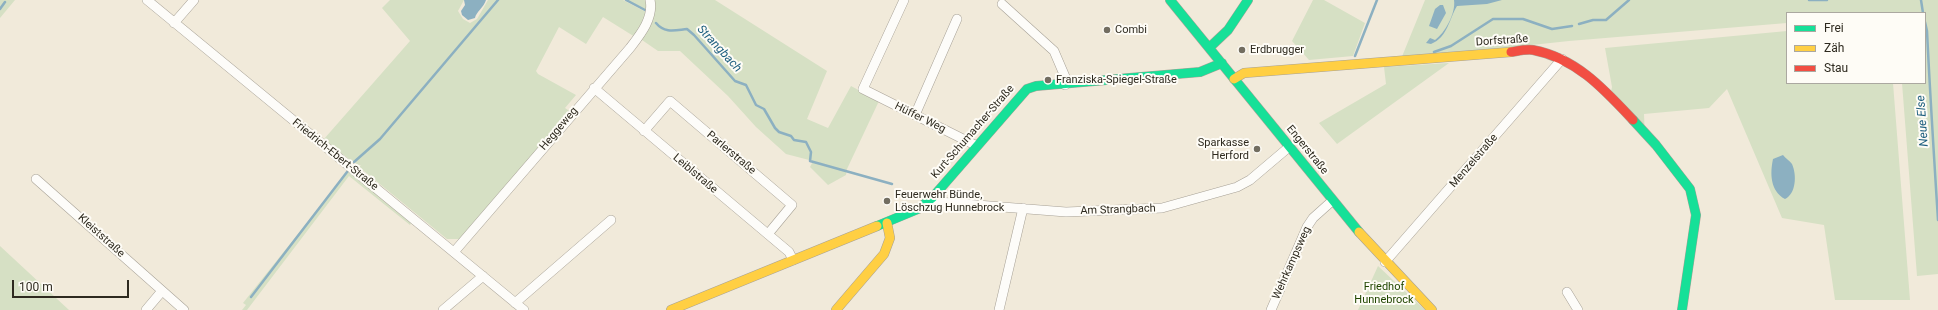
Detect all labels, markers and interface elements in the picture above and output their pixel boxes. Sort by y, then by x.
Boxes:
legend [1786,12,1926,84]
text: Frei [1824,21,1844,35]
water label: Strangbach [694,22,744,76]
place label: Combi [1115,23,1147,37]
marker: Combi [1102,25,1112,35]
street label: Dorfstraße [1475,33,1529,49]
text: Zäh [1824,41,1844,55]
place label: Erdbrugger [1250,43,1304,57]
marker: Erdbrugger [1237,45,1247,55]
text: Stau [1824,61,1848,75]
place label: Franziska-Spiegel-Straße [1056,73,1177,87]
marker: Franziska-Spiegel-Straße [1043,75,1053,85]
street label: Kurt-Schumacher-Straße [929,82,1017,182]
water label: Neue Else [1914,95,1932,147]
street label: Hüffer Weg [892,100,948,136]
street label: Heggeweg [537,105,581,153]
street label: Friedrich-Ebert-Straße [289,116,381,194]
street label: Engerstraße [1283,123,1331,177]
street label: Parlerstraße [704,129,758,177]
street label: Menzelstraße [1447,132,1501,190]
place label: Sparkasse Herford [1198,136,1249,162]
marker: Sparkasse Herford [1252,144,1262,154]
street label: Leiblstraße [670,151,720,197]
place label: Feuerwehr Bünde, Löschzug Hunnebrock [895,188,1004,214]
marker: Feuerwehr Bünde, Löschzug Hunnebrock [882,196,892,206]
street label: Am Strangbach [1080,202,1156,218]
street label: Kleiststraße [75,212,127,260]
street label: Wehrkampsweg [1270,224,1314,302]
scale bar [14,272,131,298]
text: 100 m [19,280,53,294]
park label: Friedhof Hunnebrock [1354,280,1414,306]

